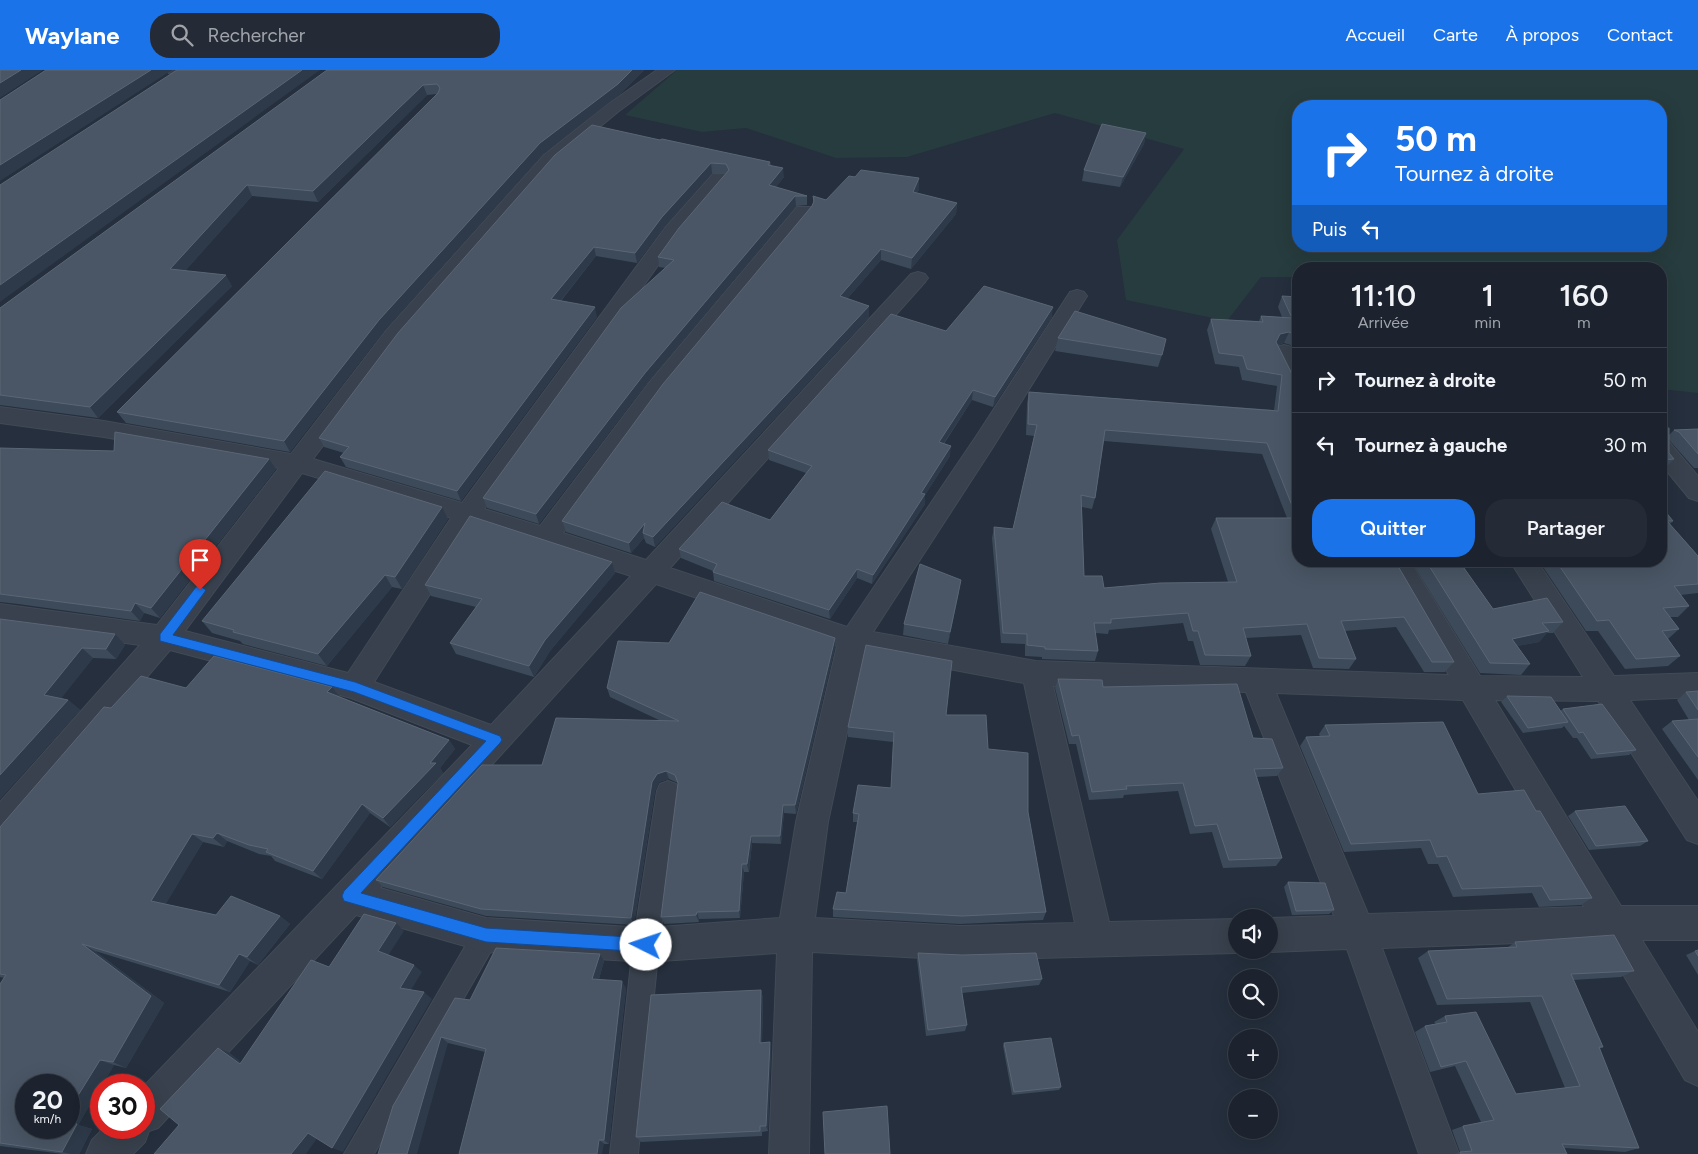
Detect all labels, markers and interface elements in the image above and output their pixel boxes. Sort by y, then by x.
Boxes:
search box [150,13,500,58]
text: Waylane [25,21,120,50]
icon: search [168,21,196,49]
text: Rechercher [208,24,305,47]
text: Accueil [1345,24,1405,46]
text: Carte [1433,24,1478,46]
text: À propos [1506,24,1579,46]
text: Contact [1607,24,1673,46]
text: 50 m [1395,118,1477,160]
icon: right [1312,120,1377,185]
text: Tournez à droite [1395,160,1554,187]
icon: left [1357,215,1385,243]
text: Puis [1312,218,1347,241]
text: 11:10 [1351,277,1416,314]
text: 1 [1481,277,1494,314]
text: 160 [1559,277,1608,314]
text: Arrivée [1358,313,1409,332]
text: min [1475,313,1501,332]
text: m [1577,313,1591,332]
icon: right [1312,366,1340,394]
text: Tournez à droite [1355,369,1496,392]
text: 50 m [1603,369,1647,392]
icon: left [1312,431,1340,459]
text: Tournez à gauche [1355,434,1507,457]
text: 30 m [1604,434,1647,457]
button: Quitter [1312,499,1475,557]
button: Partager [1485,499,1647,557]
pin [179,539,221,590]
icon: arrive [186,546,214,574]
map controls [1228,909,1278,1139]
button: sound [1228,909,1278,959]
position arrow [619,918,671,970]
button: search [1228,969,1278,1019]
button: + [1228,1029,1278,1079]
speed limit sign: 30 [90,1074,155,1139]
text: 20 [32,1085,63,1115]
button: − [1228,1089,1278,1139]
text: km/h [34,1112,61,1126]

